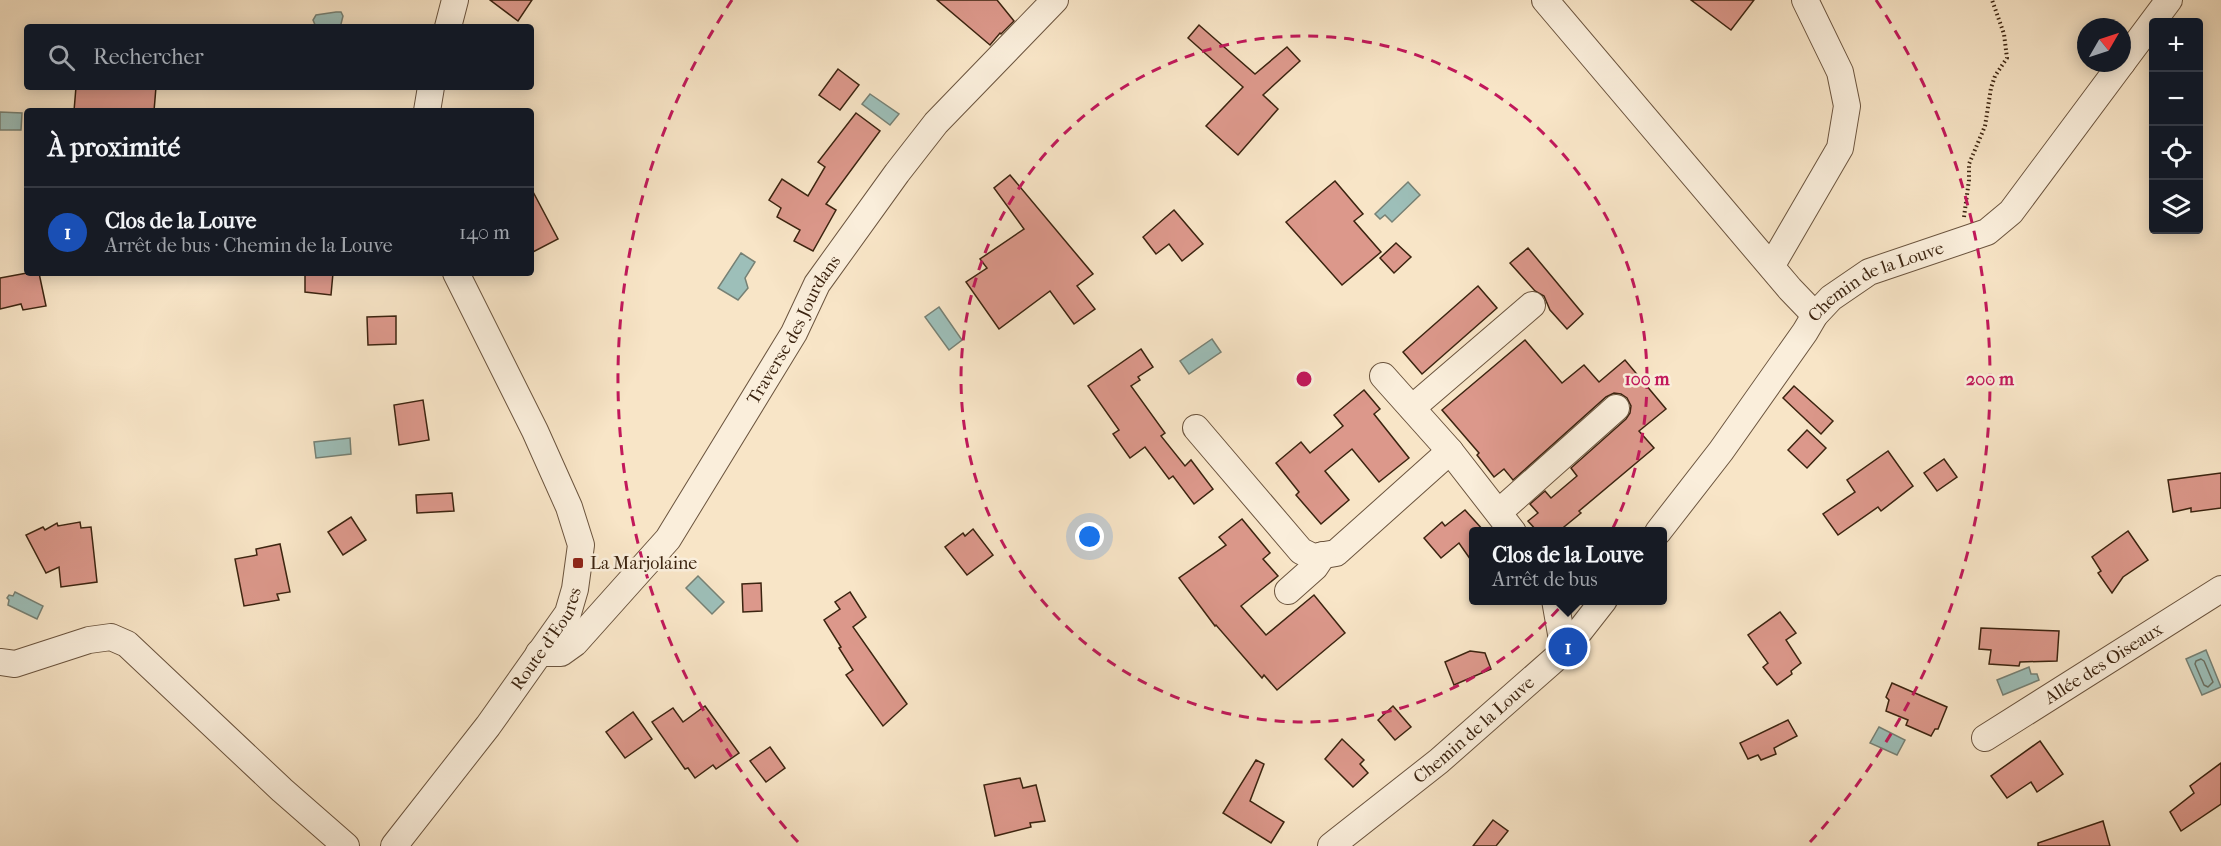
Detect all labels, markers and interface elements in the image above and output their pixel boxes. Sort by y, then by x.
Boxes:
north arrow [2077,18,2131,72]
map controls [2149,18,2203,234]
button: + [2149,18,2203,72]
search box [24,24,534,90]
icon: search [45,41,78,74]
text: Rechercher [93,44,204,70]
button: − [2149,72,2203,126]
button: locate [2149,126,2203,180]
text: À proximité [48,132,180,163]
button: layers [2149,180,2203,234]
text: Clos de la Louve [105,208,256,234]
text: 1 [64,221,71,244]
text: 140 m [459,221,510,244]
text: Arrêt de bus · Chemin de la Louve [105,234,393,257]
street label: Chemin de la Louve [1804,237,1947,327]
street label: Traverse des Jourdans [743,251,845,408]
centre of rings [1294,369,1314,389]
text: 100 m [1624,369,1671,390]
text: 200 m [1966,369,2015,390]
your location [1075,522,1104,551]
popup [1469,527,1667,605]
text: Clos de la Louve [1492,542,1644,568]
place label: La Marjolaine [590,553,697,574]
marker: La Marjolaine [571,556,585,570]
text: Arrêt de bus [1492,568,1598,591]
street label: Route d'Eoures [507,585,586,694]
street label: Allée des Oiseaux [2040,618,2167,709]
pin: 1 [1548,624,1588,670]
street label: Chemin de la Louve [1409,672,1539,788]

